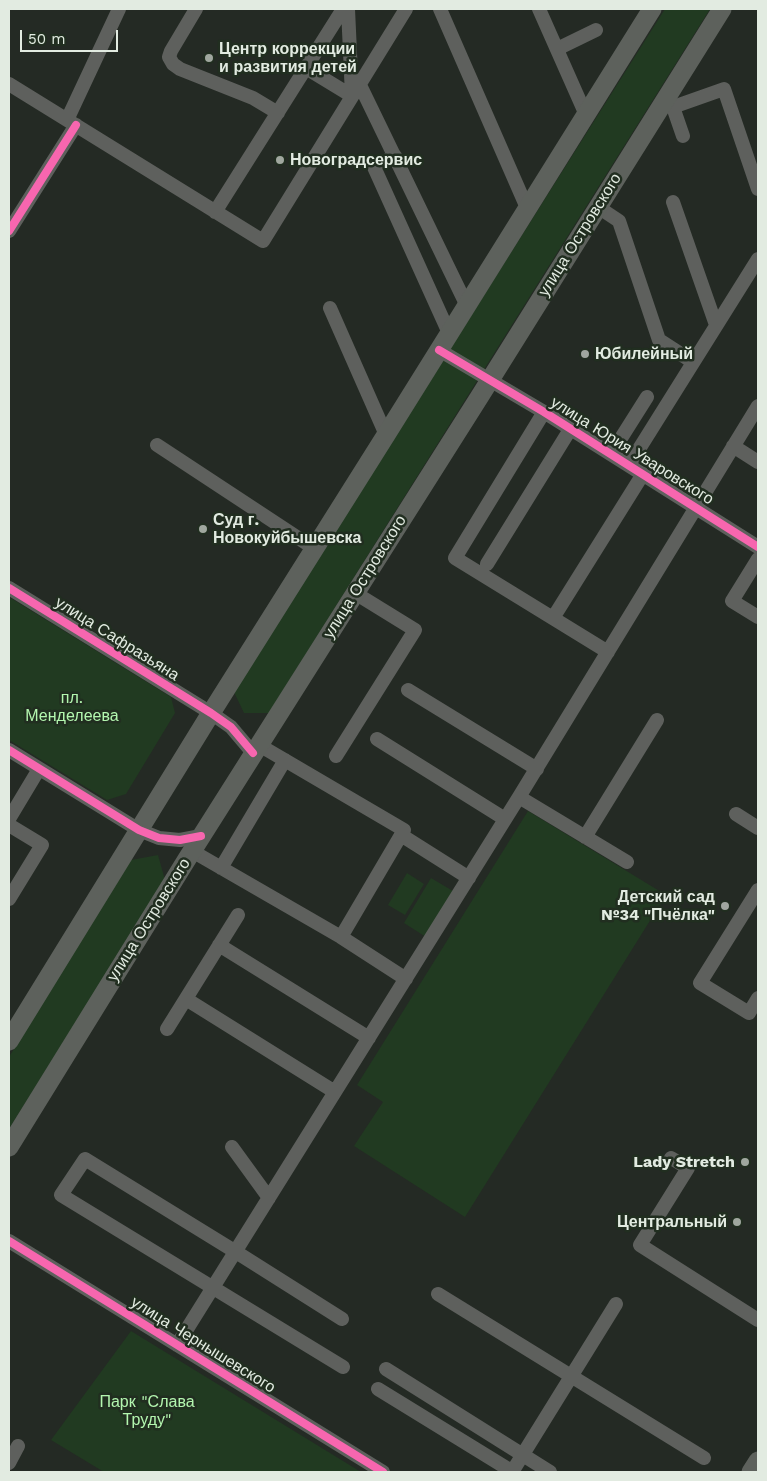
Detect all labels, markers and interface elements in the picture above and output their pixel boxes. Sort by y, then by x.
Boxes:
scale bar [22,20,120,52]
text: 50 m [28,30,65,48]
place label: Центр коррекции и развития детей [219,39,357,77]
marker: Центр коррекции и развития детей [203,52,215,64]
place label: Новоградсервис [290,150,422,170]
marker: Новоградсервис [274,154,286,166]
street label: улица Островского [534,170,626,300]
place label: Юбилейный [595,344,693,364]
marker: Юбилейный [579,348,591,360]
street label: улица Юрия Уваровского [547,393,717,509]
place label: Суд г. Новокуйбышевска [213,510,361,548]
street label: улица Островского [319,512,411,642]
marker: Суд г. Новокуйбышевска [197,523,209,535]
street label: улица Сафразьяна [51,593,183,685]
park label: пл. Менделеева [25,688,119,726]
street label: улица Островского [103,855,195,985]
place label: Детский сад №34 "Пчёлка" [601,887,715,925]
marker: Детский сад №34 "Пчёлка" [719,900,731,912]
place label: Lady Stretch [633,1152,735,1172]
marker: Lady Stretch [739,1156,751,1168]
place label: Центральный [617,1212,727,1232]
marker: Центральный [731,1216,743,1228]
street label: улица Чернышевского [127,1293,279,1397]
park label: Парк "Слава Труду" [99,1392,195,1430]

